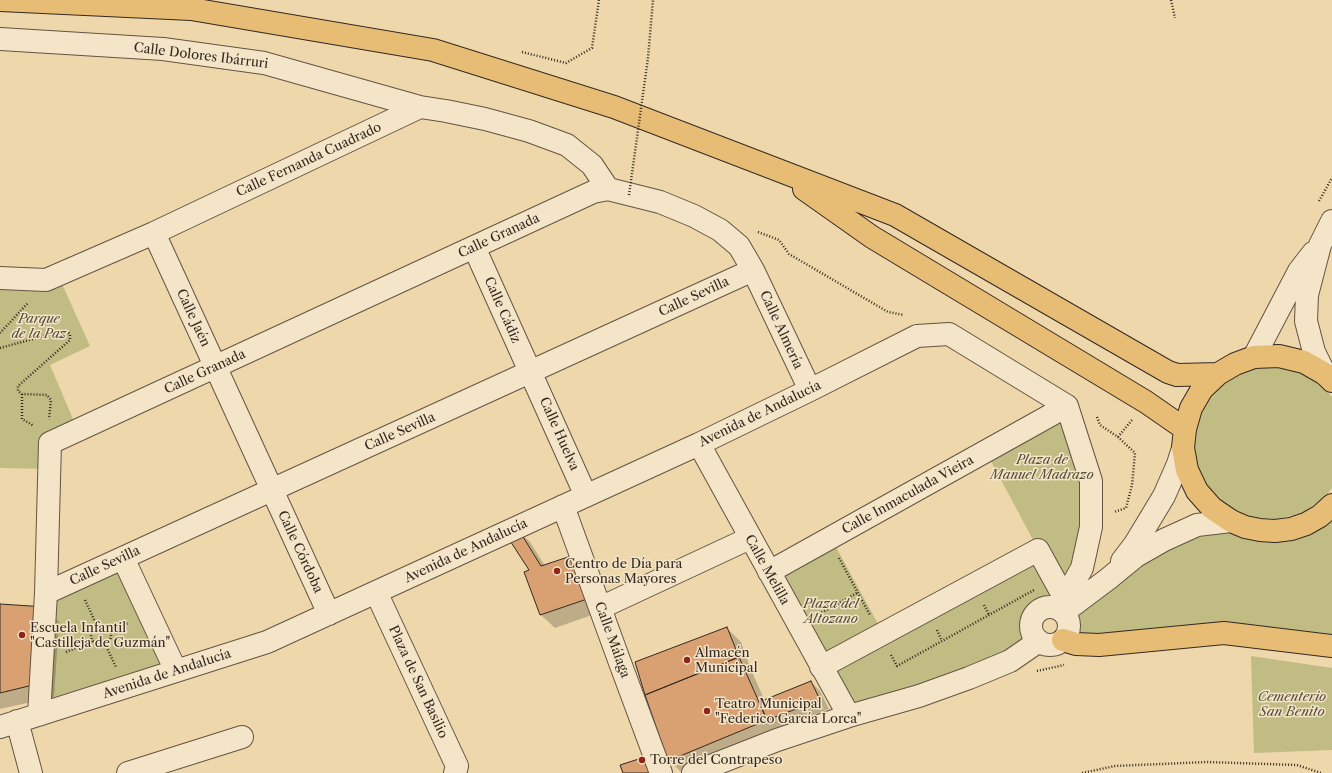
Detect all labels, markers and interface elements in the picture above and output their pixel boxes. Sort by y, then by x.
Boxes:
street label: Calle Dolores Ibárruri [133,40,269,72]
street label: Calle Fernanda Cuadrado [234,119,384,201]
street label: Calle Granada [456,210,542,262]
street label: Calle Cádiz [480,274,524,346]
street label: Calle Sevilla [656,274,732,320]
street label: Calle Jaén [173,287,213,349]
street label: Calle Almería [756,288,806,372]
park label: Parque de la Paz [11,311,67,342]
street label: Calle Granada [162,346,248,398]
street label: Avenida de Andalucía [696,378,824,450]
street label: Calle Huelva [536,395,582,473]
street label: Calle Sevilla [362,409,438,455]
street label: Calle Inmaculada Vieira [840,452,976,538]
park label: Plaza de Manuel Madrazo [990,452,1094,483]
street label: Calle Córdoba [274,508,326,596]
street label: Avenida de Andalucía [402,516,530,586]
street label: Calle Melilla [741,532,793,608]
street label: Calle Sevilla [67,543,143,589]
place label: Centro de Día para Personas Mayores [565,556,682,587]
marker: Centro de Día para Personas Mayores [552,566,562,576]
park label: Plaza del Altozano [803,596,859,627]
street label: Calle Málaga [591,600,633,680]
place label: Escuela Infantil "Castilleja de Guzmán" [30,620,170,651]
street label: Plaza de San Basilio [385,623,451,741]
marker: Escuela Infantil "Castilleja de Guzmán" [17,630,27,640]
place label: Almacén Municipal [695,645,758,676]
street label: Avenida de Andalucía [101,646,233,702]
marker: Almacén Municipal [682,655,692,665]
park label: Cementerio San Benito [1258,689,1326,720]
place label: Teatro Municipal "Federico García Lorca" [715,696,862,727]
marker: Teatro Municipal "Federico García Lorca" [702,706,712,716]
place label: Torre del Contrapeso [650,752,782,768]
marker: Torre del Contrapeso [637,755,647,765]

